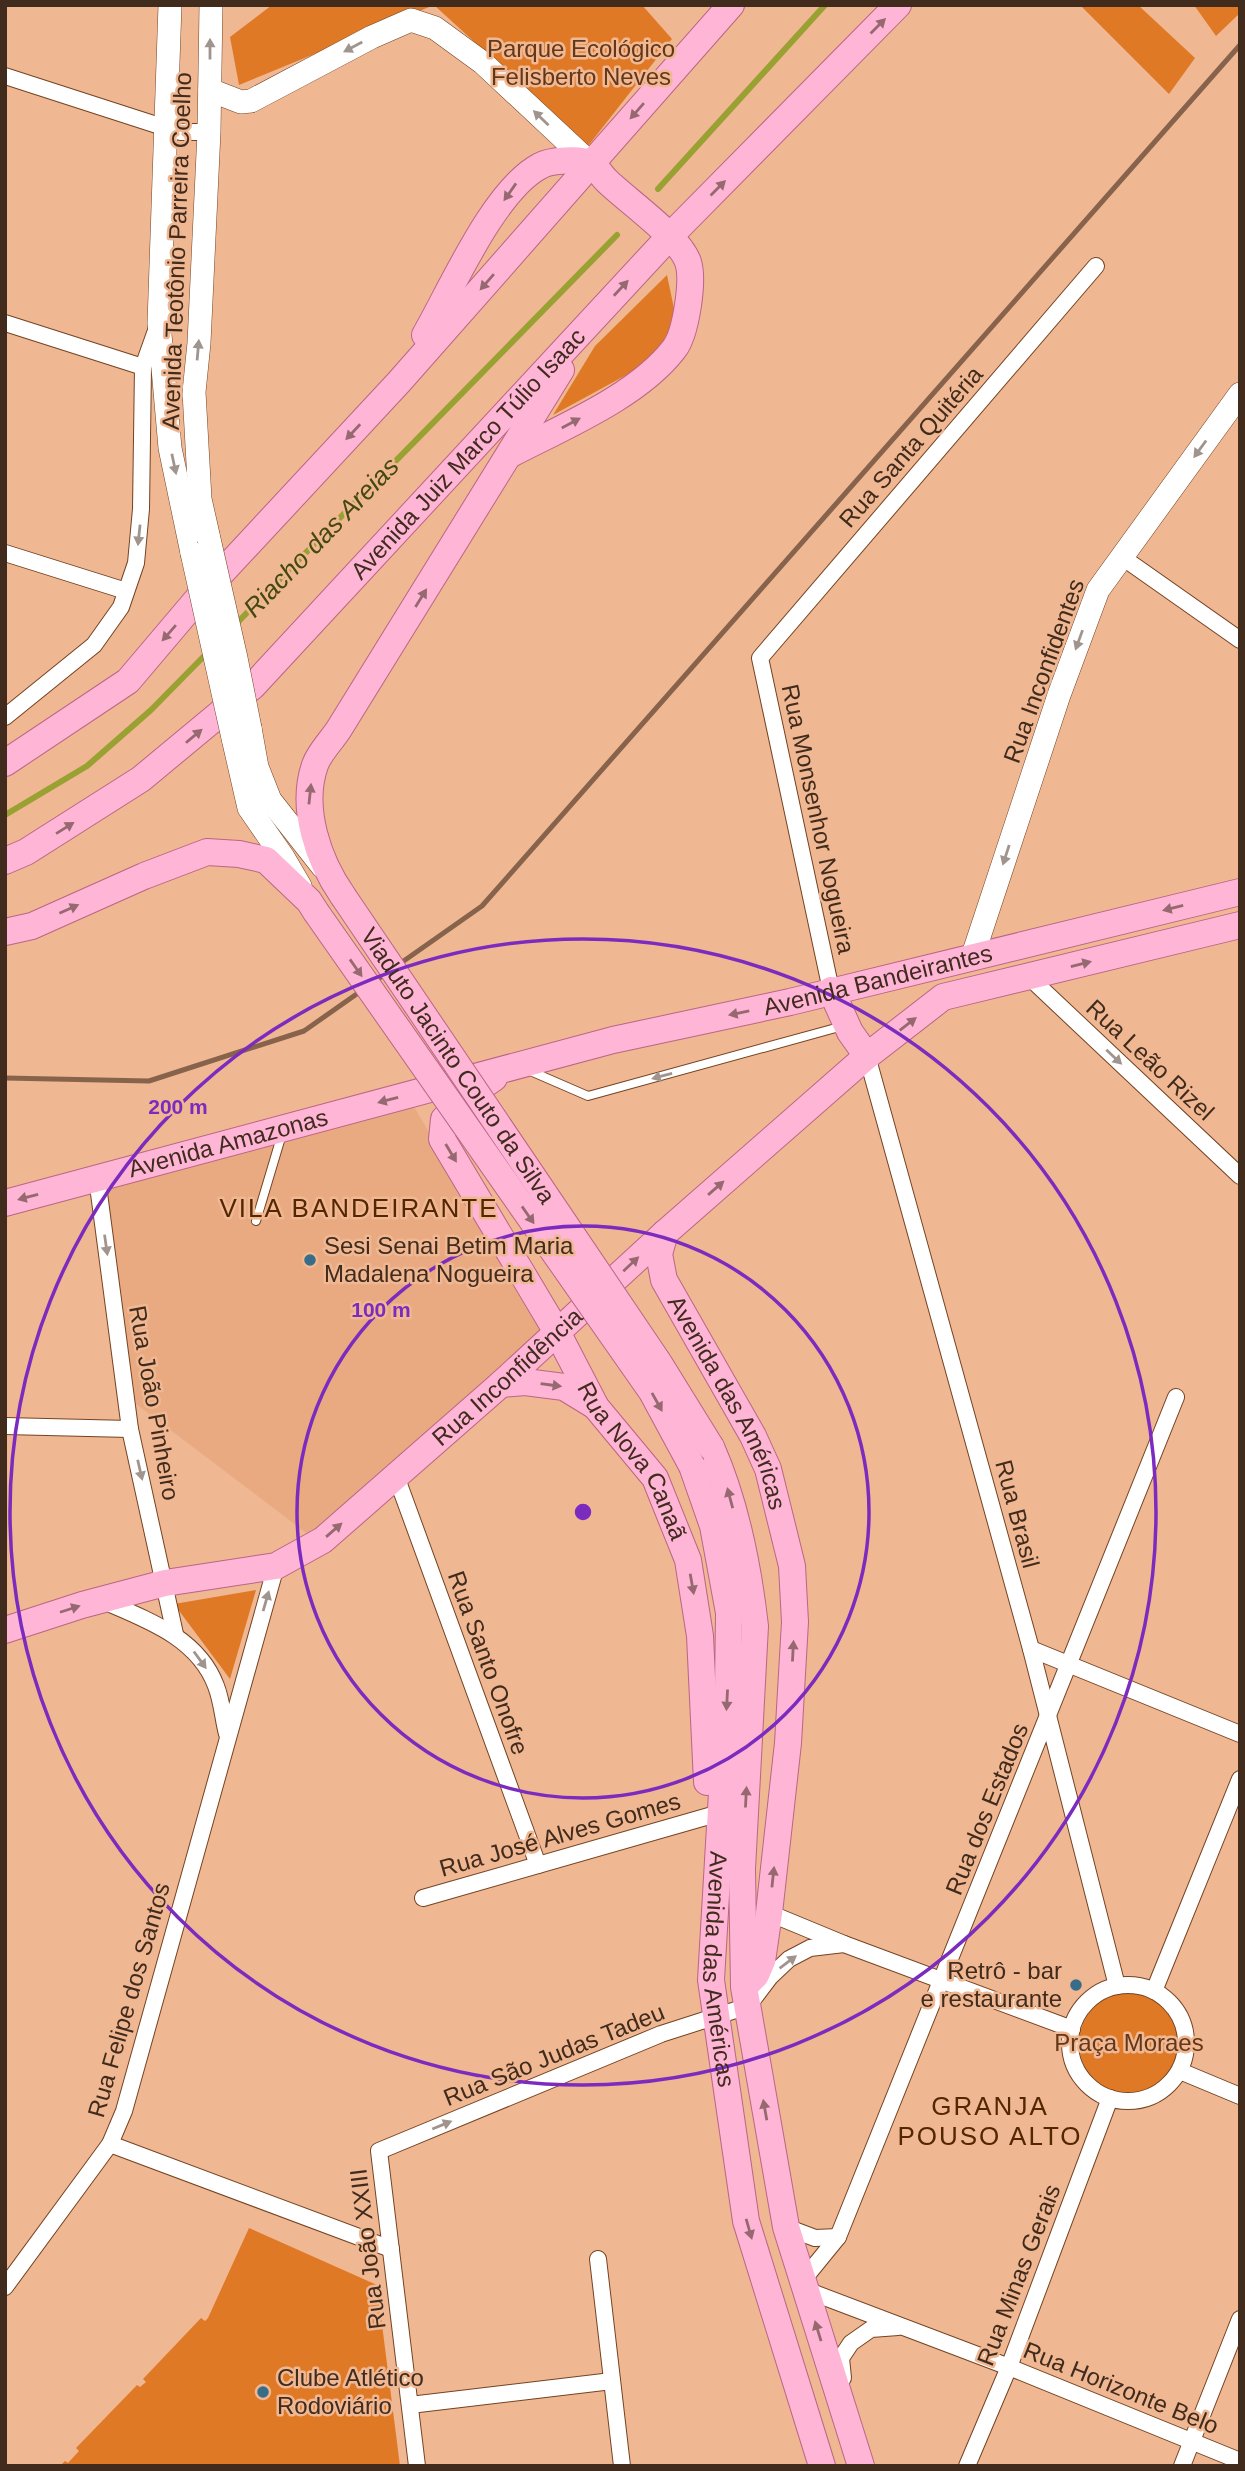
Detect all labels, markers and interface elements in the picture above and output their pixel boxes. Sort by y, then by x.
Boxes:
one-way arrow [869,18,885,35]
park label: Parque Ecológico Felisberto Neves [487,35,675,90]
one-way arrow [204,38,216,60]
one-way arrow [344,41,363,53]
street label: Avenida Teotônio Parreira Coelho [157,72,196,430]
one-way arrow [630,103,645,120]
one-way arrow [532,109,549,126]
one-way arrow [709,179,726,196]
one-way arrow [503,183,517,201]
one-way arrow [480,274,495,291]
one-way arrow [613,280,629,297]
street label: Avenida Juiz Marco Túlio Isaac [345,323,590,584]
one-way arrow [193,338,204,360]
street label: Rua Santa Quitéria [833,360,988,533]
one-way arrow [561,417,581,428]
one-way arrow [345,423,361,441]
one-way arrow [1193,440,1207,458]
water label: Riacho das Areias [237,451,405,623]
one-way arrow [168,453,179,475]
one-way arrow [133,524,144,546]
street label: Rua Inconfidentes [998,575,1089,766]
one-way arrow [414,589,427,608]
one-way arrow [161,624,177,642]
one-way arrow [1073,629,1084,650]
street label: Rua Monsenhor Nogueira [777,682,860,957]
one-way arrow [184,728,202,743]
one-way arrow [305,783,316,805]
one-way arrow [55,821,74,834]
one-way arrow [1000,845,1011,866]
one-way arrow [59,903,80,914]
one-way arrow [1162,903,1184,914]
street label: Viaduto Jacinto Couto da Silva [356,923,561,1209]
street label: Avenida Bandeirantes [761,939,995,1020]
one-way arrow [1070,958,1092,969]
one-way arrow [348,959,362,977]
street label: Rua Leão Rizel [1081,994,1220,1125]
one-way arrow [728,1007,750,1018]
one-way arrow [899,1017,917,1032]
one-way arrow [1105,1049,1122,1065]
one-way arrow [651,1071,673,1082]
text: 200 m [148,1095,208,1118]
one-way arrow [376,1095,398,1106]
street label: Avenida Amazonas [125,1103,331,1182]
one-way arrow [445,1144,457,1163]
one-way arrow [708,1181,725,1196]
one-way arrow [16,1192,38,1203]
district label: VILA BANDEIRANTE [219,1193,499,1223]
one-way arrow [521,1206,535,1224]
place label: Sesi Senai Betim Maria Madalena Nogueira [324,1232,574,1287]
one-way arrow [101,1235,112,1257]
marker: Sesi Senai Betim Maria Madalena Nogueira [302,1252,318,1268]
one-way arrow [622,1256,640,1272]
street label: Avenida das Américas [663,1291,792,1512]
text: 100 m [351,1298,411,1321]
street label: Rua Inconfidência [427,1302,588,1451]
street label: Rua João Pinheiro [124,1303,185,1502]
street label: Rua Nova Canaã [572,1377,693,1544]
one-way arrow [540,1380,562,1391]
one-way arrow [651,1392,663,1412]
street label: Rua Brasil [990,1457,1045,1571]
one-way arrow [134,1459,145,1481]
one-way arrow [724,1488,734,1509]
centre of rings [571,1500,595,1524]
one-way arrow [325,1522,343,1538]
street label: Rua Santo Onofre [443,1567,534,1758]
one-way arrow [686,1573,697,1595]
one-way arrow [262,1590,272,1611]
one-way arrow [60,1603,81,1614]
one-way arrow [788,1639,799,1661]
one-way arrow [192,1651,206,1669]
one-way arrow [721,1689,732,1711]
street label: Rua dos Estados [940,1719,1033,1899]
one-way arrow [741,1785,752,1807]
street label: Rua José Alves Gomes [436,1787,683,1882]
street label: Avenida das Américas [698,1850,740,2089]
one-way arrow [768,1866,779,1888]
street label: Rua Felipe dos Santos [82,1879,175,2120]
one-way arrow [779,1955,797,1969]
place label: Retrô - bar e restaurante [921,1957,1062,2012]
marker: Retrô - bar e restaurante [1068,1977,1084,1993]
street label: Rua São Judas Tadeu [439,1998,668,2111]
park label: Praça Moraes [1054,2029,1204,2056]
district label: GRANJA POUSO ALTO [897,2091,1083,2151]
one-way arrow [759,2099,770,2121]
one-way arrow [432,2119,452,2131]
street label: Rua João XXIII [344,2167,391,2331]
street label: Rua Minas Gerais [972,2180,1066,2369]
one-way arrow [744,2218,755,2240]
one-way arrow [813,2320,823,2341]
street label: Rua Horizonte Belo [1020,2336,1223,2439]
place label: Clube Atlético Rodoviário [277,2364,424,2419]
marker: Clube Atlético Rodoviário [255,2384,271,2400]

